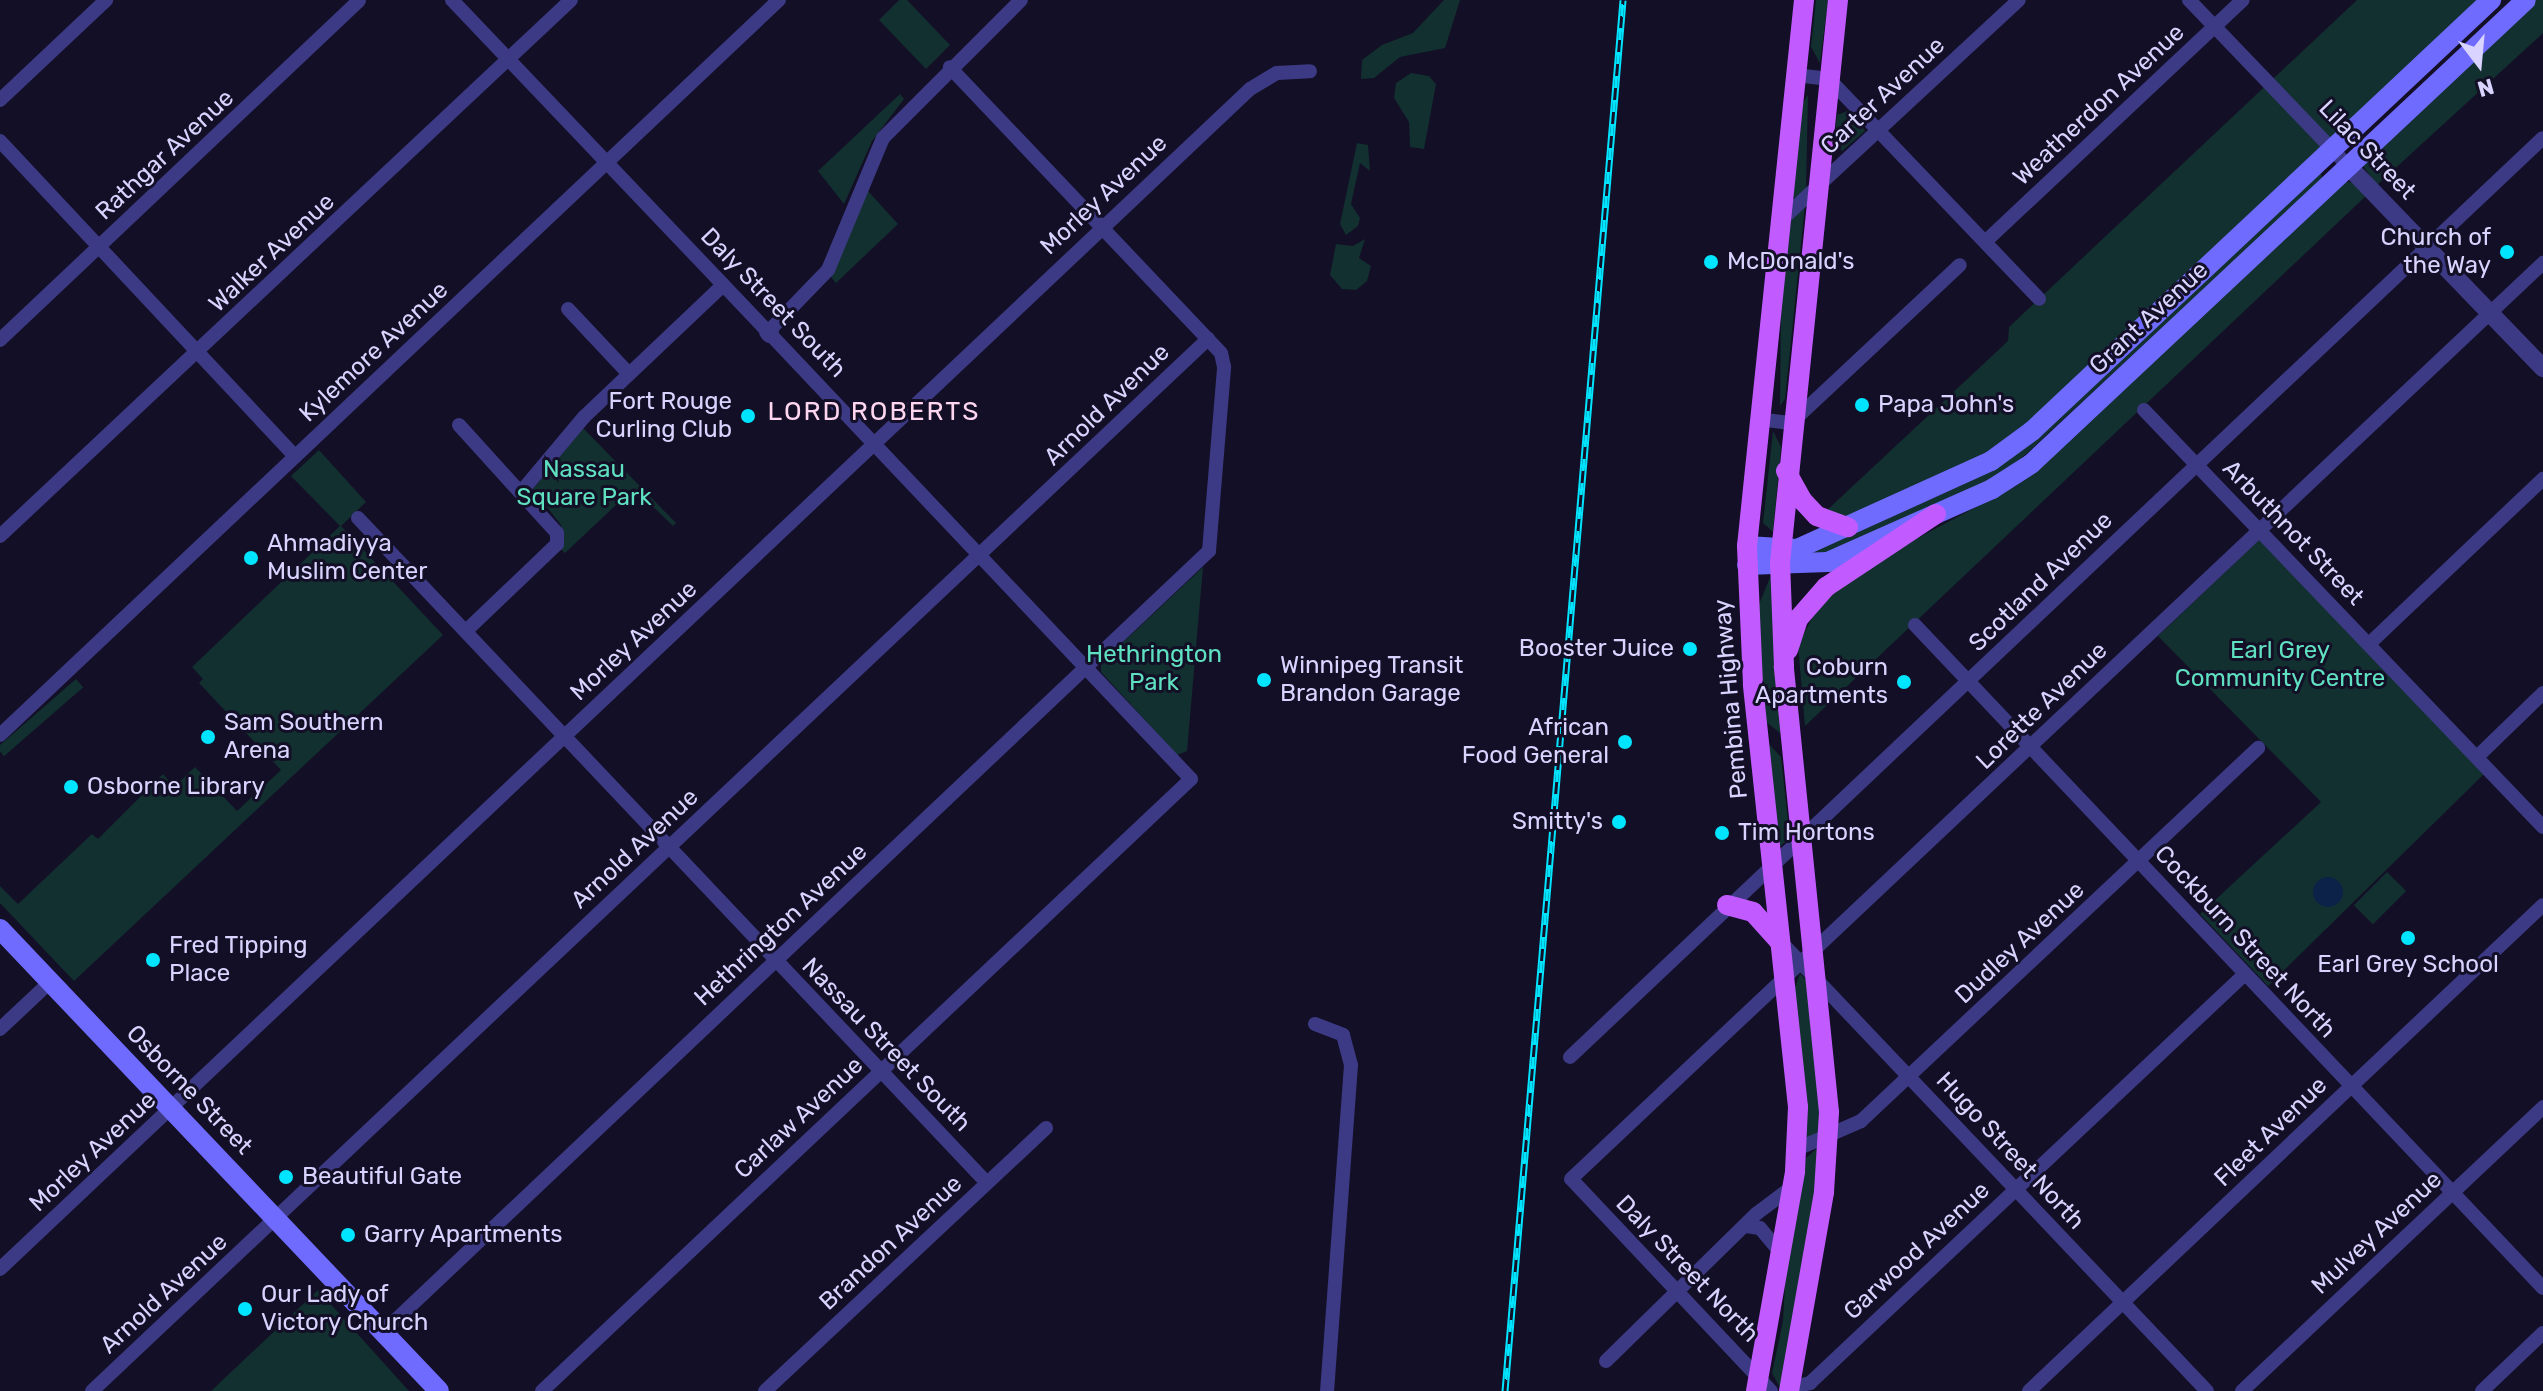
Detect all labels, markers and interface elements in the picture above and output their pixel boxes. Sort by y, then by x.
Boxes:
street label: Weatherdon Avenue [2007,18,2191,192]
north arrow [2439,24,2519,104]
street label: Carter Avenue [1815,31,1951,161]
text: N [2474,72,2497,103]
street label: Rathgar Avenue [90,83,240,227]
street label: Lilac Street [2313,94,2421,206]
street label: Morley Avenue [1034,129,1174,261]
street label: Walker Avenue [203,187,341,319]
street label: Daly Street South [694,222,852,384]
place label: Church of the Way [2380,224,2491,280]
marker: Church of the Way [2498,243,2516,261]
place label: McDonald's [1727,248,1854,276]
marker: McDonald's [1702,253,1720,271]
street label: Grant Avenue [2084,256,2214,380]
street label: Kylemore Avenue [294,276,454,428]
street label: Arnold Avenue [1038,338,1176,472]
place label: Fort Rouge Curling Club [596,388,732,444]
place label: Papa John's [1878,391,2014,419]
district label: LORD ROBERTS [768,396,980,428]
marker: Papa John's [1853,396,1871,414]
marker: Fort Rouge Curling Club [739,407,757,425]
street label: Arbuthnot Street [2216,454,2370,612]
park label: Nassau Square Park [516,456,652,512]
street label: Scotland Avenue [1963,506,2119,658]
place label: Ahmadiyya Muslim Center [267,530,427,586]
marker: Ahmadiyya Muslim Center [242,549,260,567]
street label: Morley Avenue [564,575,704,707]
street label: Pembina Highway [1708,598,1754,800]
place label: Booster Juice [1518,635,1674,663]
street label: Lorette Avenue [1970,636,2114,776]
park label: Earl Grey Community Centre [2174,637,2386,693]
marker: Booster Juice [1681,640,1699,658]
park label: Hethrington Park [1086,641,1222,697]
place label: Winnipeg Transit Brandon Garage [1280,652,1464,708]
place label: Coburn Apartments [1755,654,1888,710]
marker: Winnipeg Transit Brandon Garage [1255,671,1273,689]
marker: Coburn Apartments [1895,673,1913,691]
place label: Sam Southern Arena [224,709,384,765]
place label: African Food General [1462,714,1609,770]
marker: Sam Southern Arena [199,728,217,746]
marker: African Food General [1616,733,1634,751]
place label: Osborne Library [87,773,265,801]
marker: Osborne Library [62,778,80,796]
street label: Arnold Avenue [565,783,705,915]
place label: Smitty's [1512,808,1603,836]
marker: Smitty's [1610,813,1628,831]
place label: Tim Hortons [1738,819,1875,847]
marker: Tim Hortons [1713,824,1731,842]
street label: Hethrington Avenue [689,837,873,1013]
street label: Cockburn Street North [2148,840,2342,1044]
street label: Dudley Avenue [1949,875,2091,1011]
marker: Earl Grey School [2399,929,2417,947]
place label: Fred Tipping Place [169,932,308,988]
marker: Fred Tipping Place [144,951,162,969]
place label: Earl Grey School [2317,951,2499,979]
street label: Nassau Street South [796,952,976,1138]
street label: Osborne Street [120,1019,258,1161]
street label: Carlaw Avenue [728,1051,870,1185]
street label: Hugo Street North [1930,1066,2090,1236]
street label: Fleet Avenue [2208,1071,2334,1193]
street label: Morley Avenue [23,1086,163,1218]
place label: Beautiful Gate [302,1163,462,1191]
street label: Mulvey Avenue [2306,1165,2448,1301]
marker: Beautiful Gate [277,1168,295,1186]
street label: Brandon Avenue [813,1169,969,1317]
street label: Garwood Avenue [1838,1176,1996,1326]
street label: Daly Street North [1609,1189,1765,1349]
place label: Garry Apartments [364,1221,564,1249]
marker: Garry Apartments [339,1226,357,1244]
street label: Arnold Avenue [94,1228,234,1360]
place label: Our Lady of Victory Church [261,1281,429,1337]
marker: Our Lady of Victory Church [236,1300,254,1318]

